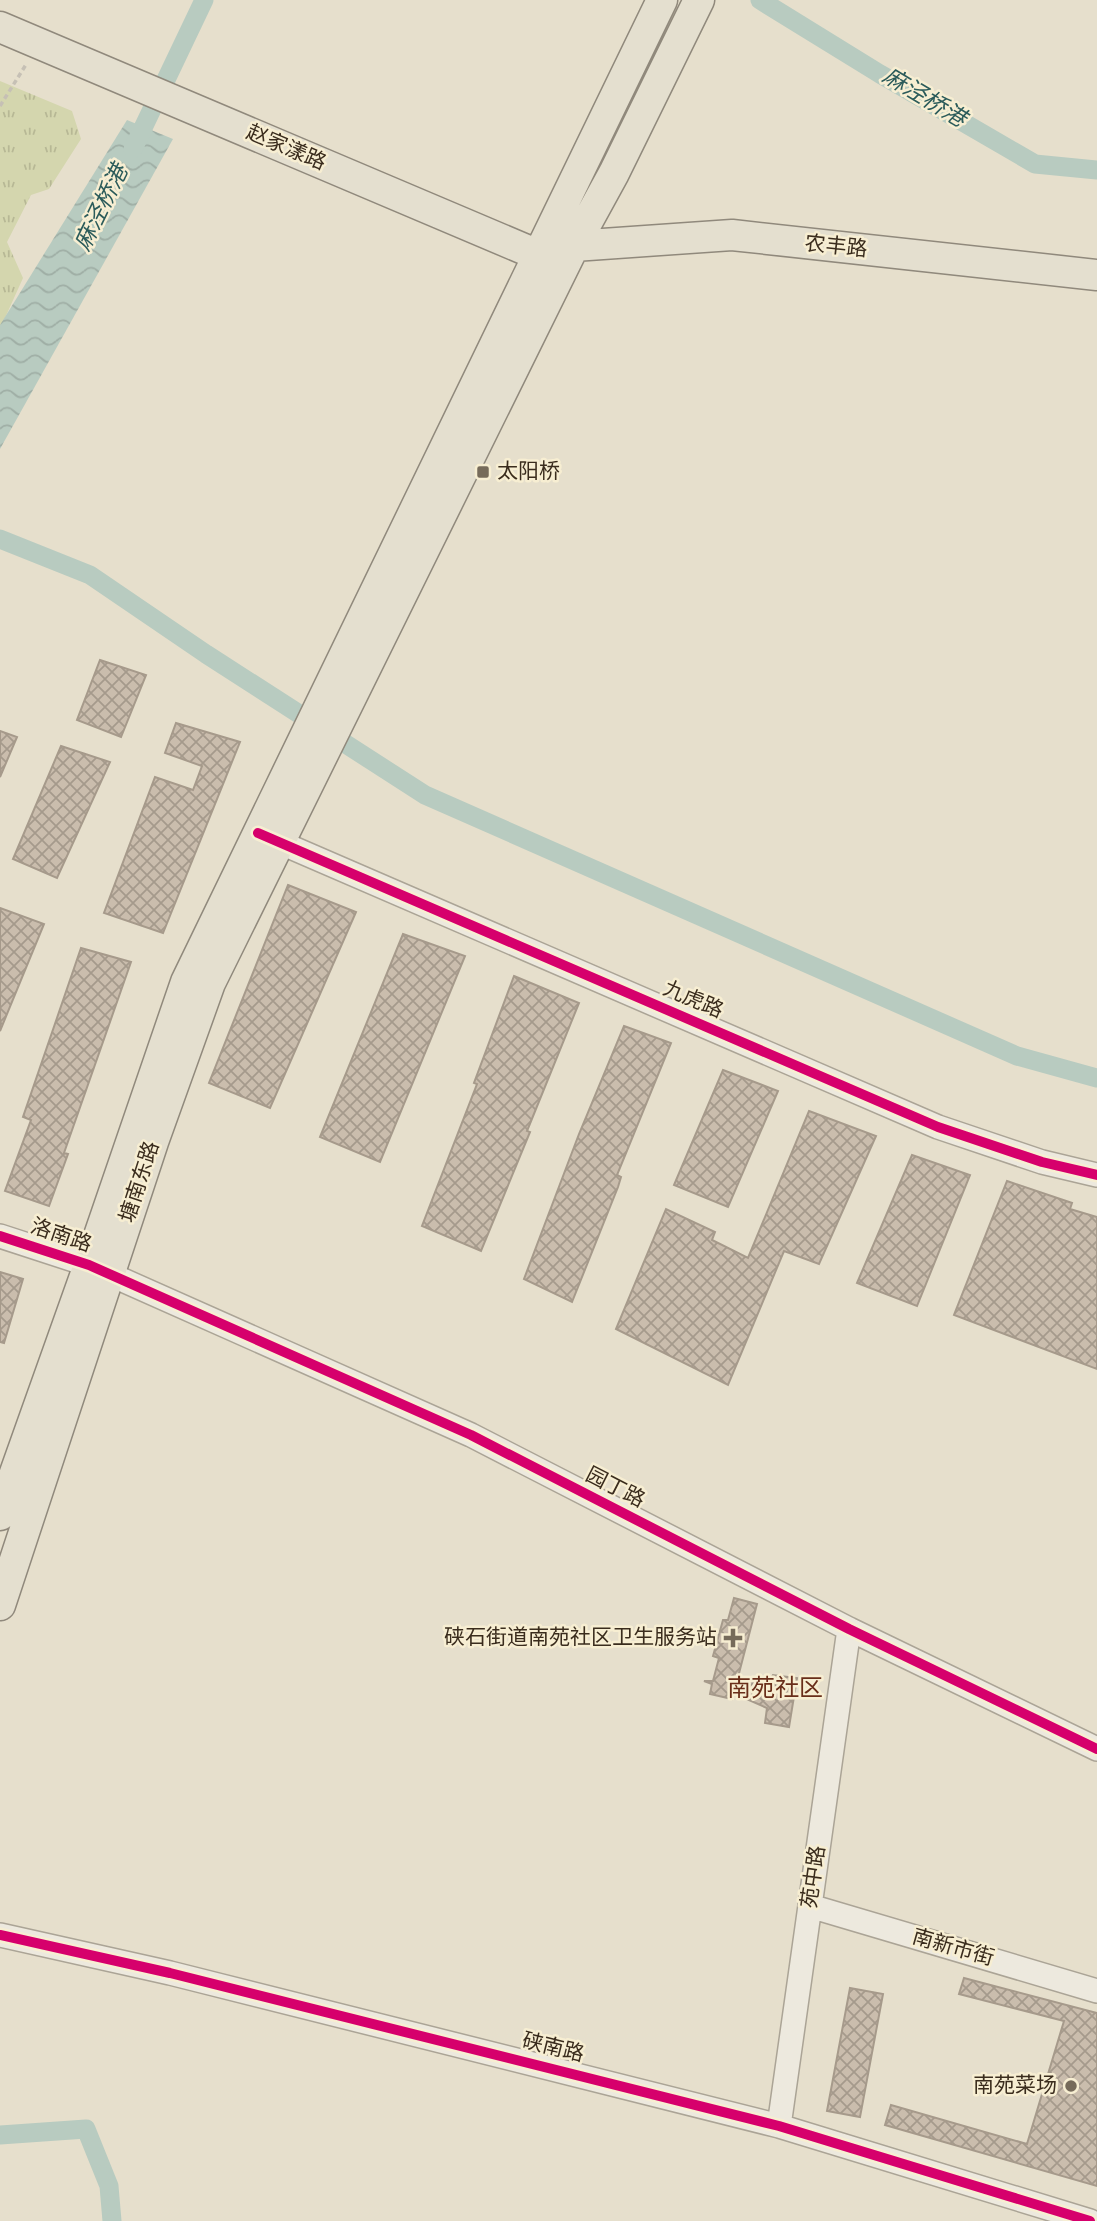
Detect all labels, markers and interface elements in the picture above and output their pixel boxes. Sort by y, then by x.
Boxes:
water label: 麻泾桥港 [876,59,975,138]
street label: 赵家漾路 [241,117,331,179]
water label: 麻泾桥港 [66,156,139,257]
street label: 农丰路 [803,228,869,266]
place label: 太阳桥 [497,456,560,488]
marker: 太阳桥 [475,464,491,480]
street label: 九虎路 [658,973,728,1027]
street label: 塘南东路 [112,1137,168,1227]
street label: 洛南路 [26,1211,96,1261]
street label: 园丁路 [580,1459,650,1517]
place label: 硖石街道南苑社区卫生服务站 [444,1622,717,1654]
marker: 硖石街道南苑社区卫生服务站 [723,1628,743,1648]
district label: 南苑社区 [727,1671,823,1707]
street label: 苑中路 [794,1844,834,1910]
street label: 南新市街 [908,1921,998,1975]
street label: 硖南路 [519,2025,587,2071]
place label: 南苑菜场 [973,2070,1057,2102]
marker: 南苑菜场 [1063,2078,1079,2094]

